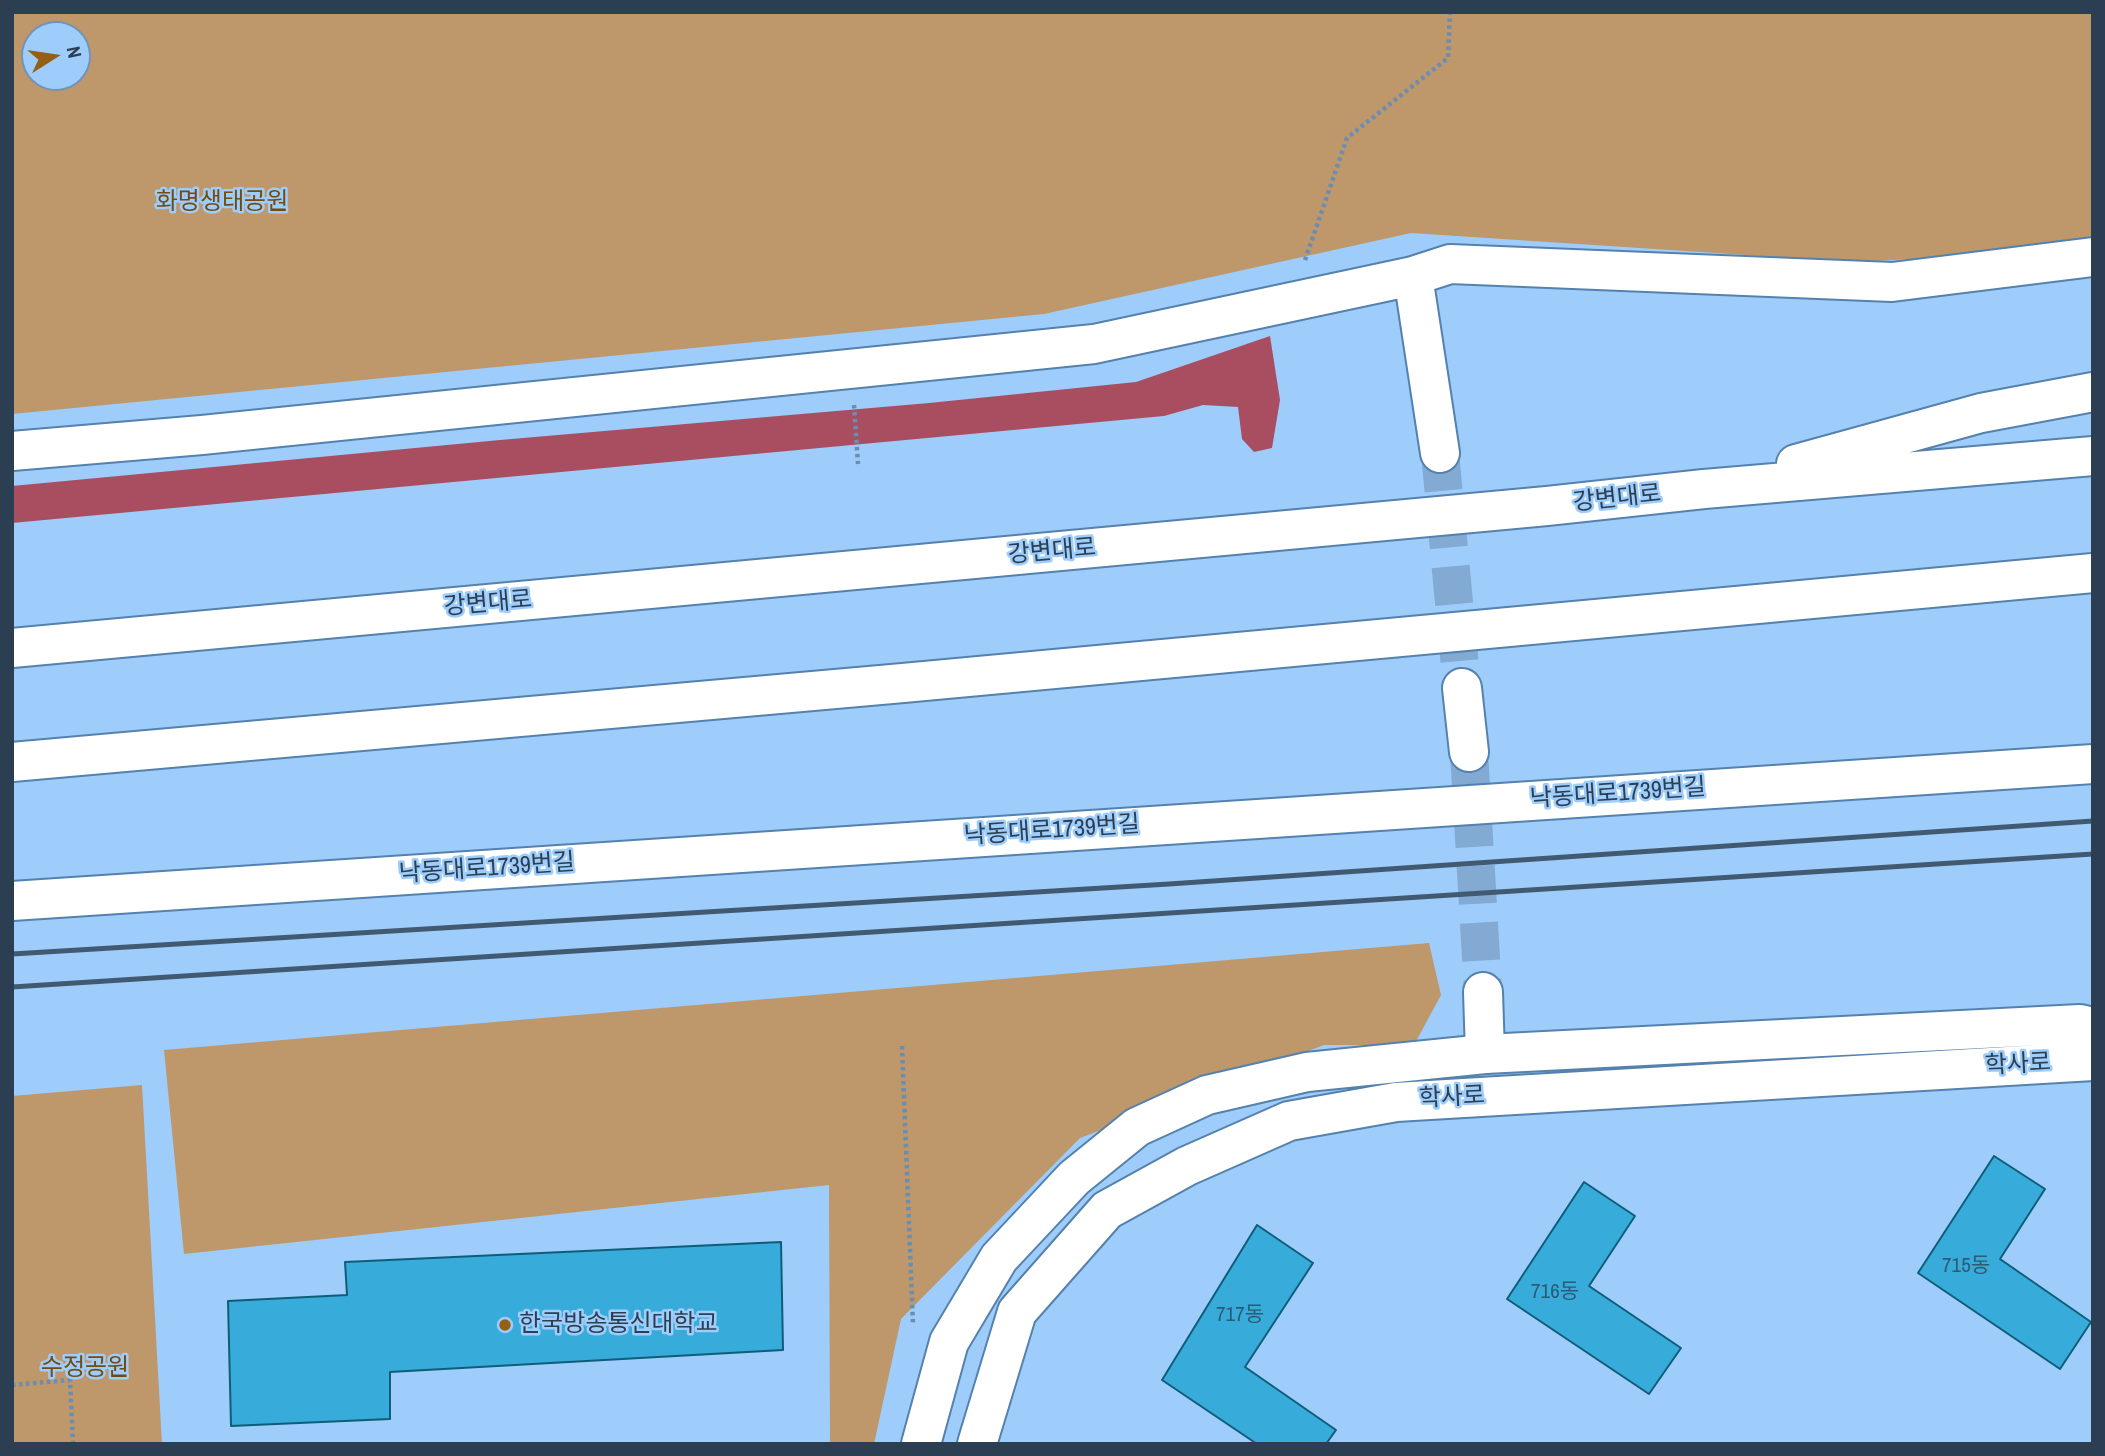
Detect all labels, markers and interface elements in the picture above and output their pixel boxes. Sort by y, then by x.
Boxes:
north arrow [21,21,91,91]
text: N [61,44,88,60]
park label: 화명생태공원 [156,189,288,217]
street label: 강변대로 [1572,480,1662,518]
street label: 강변대로 [1007,534,1097,570]
street label: 강변대로 [443,586,533,622]
street label: 낙동대로1739번길 [1529,773,1707,815]
street label: 낙동대로1739번길 [963,810,1141,852]
street label: 낙동대로1739번길 [398,848,576,890]
street label: 학사로 [1984,1049,2052,1081]
street label: 학사로 [1418,1082,1486,1114]
house number: 715동 [1942,1253,1990,1279]
house number: 716동 [1531,1279,1579,1305]
house number: 717동 [1216,1302,1264,1328]
place label: 한국방송통신대학교 [519,1311,718,1339]
marker: 한국방송통신대학교 [497,1317,513,1333]
park label: 수정공원 [41,1355,129,1383]

